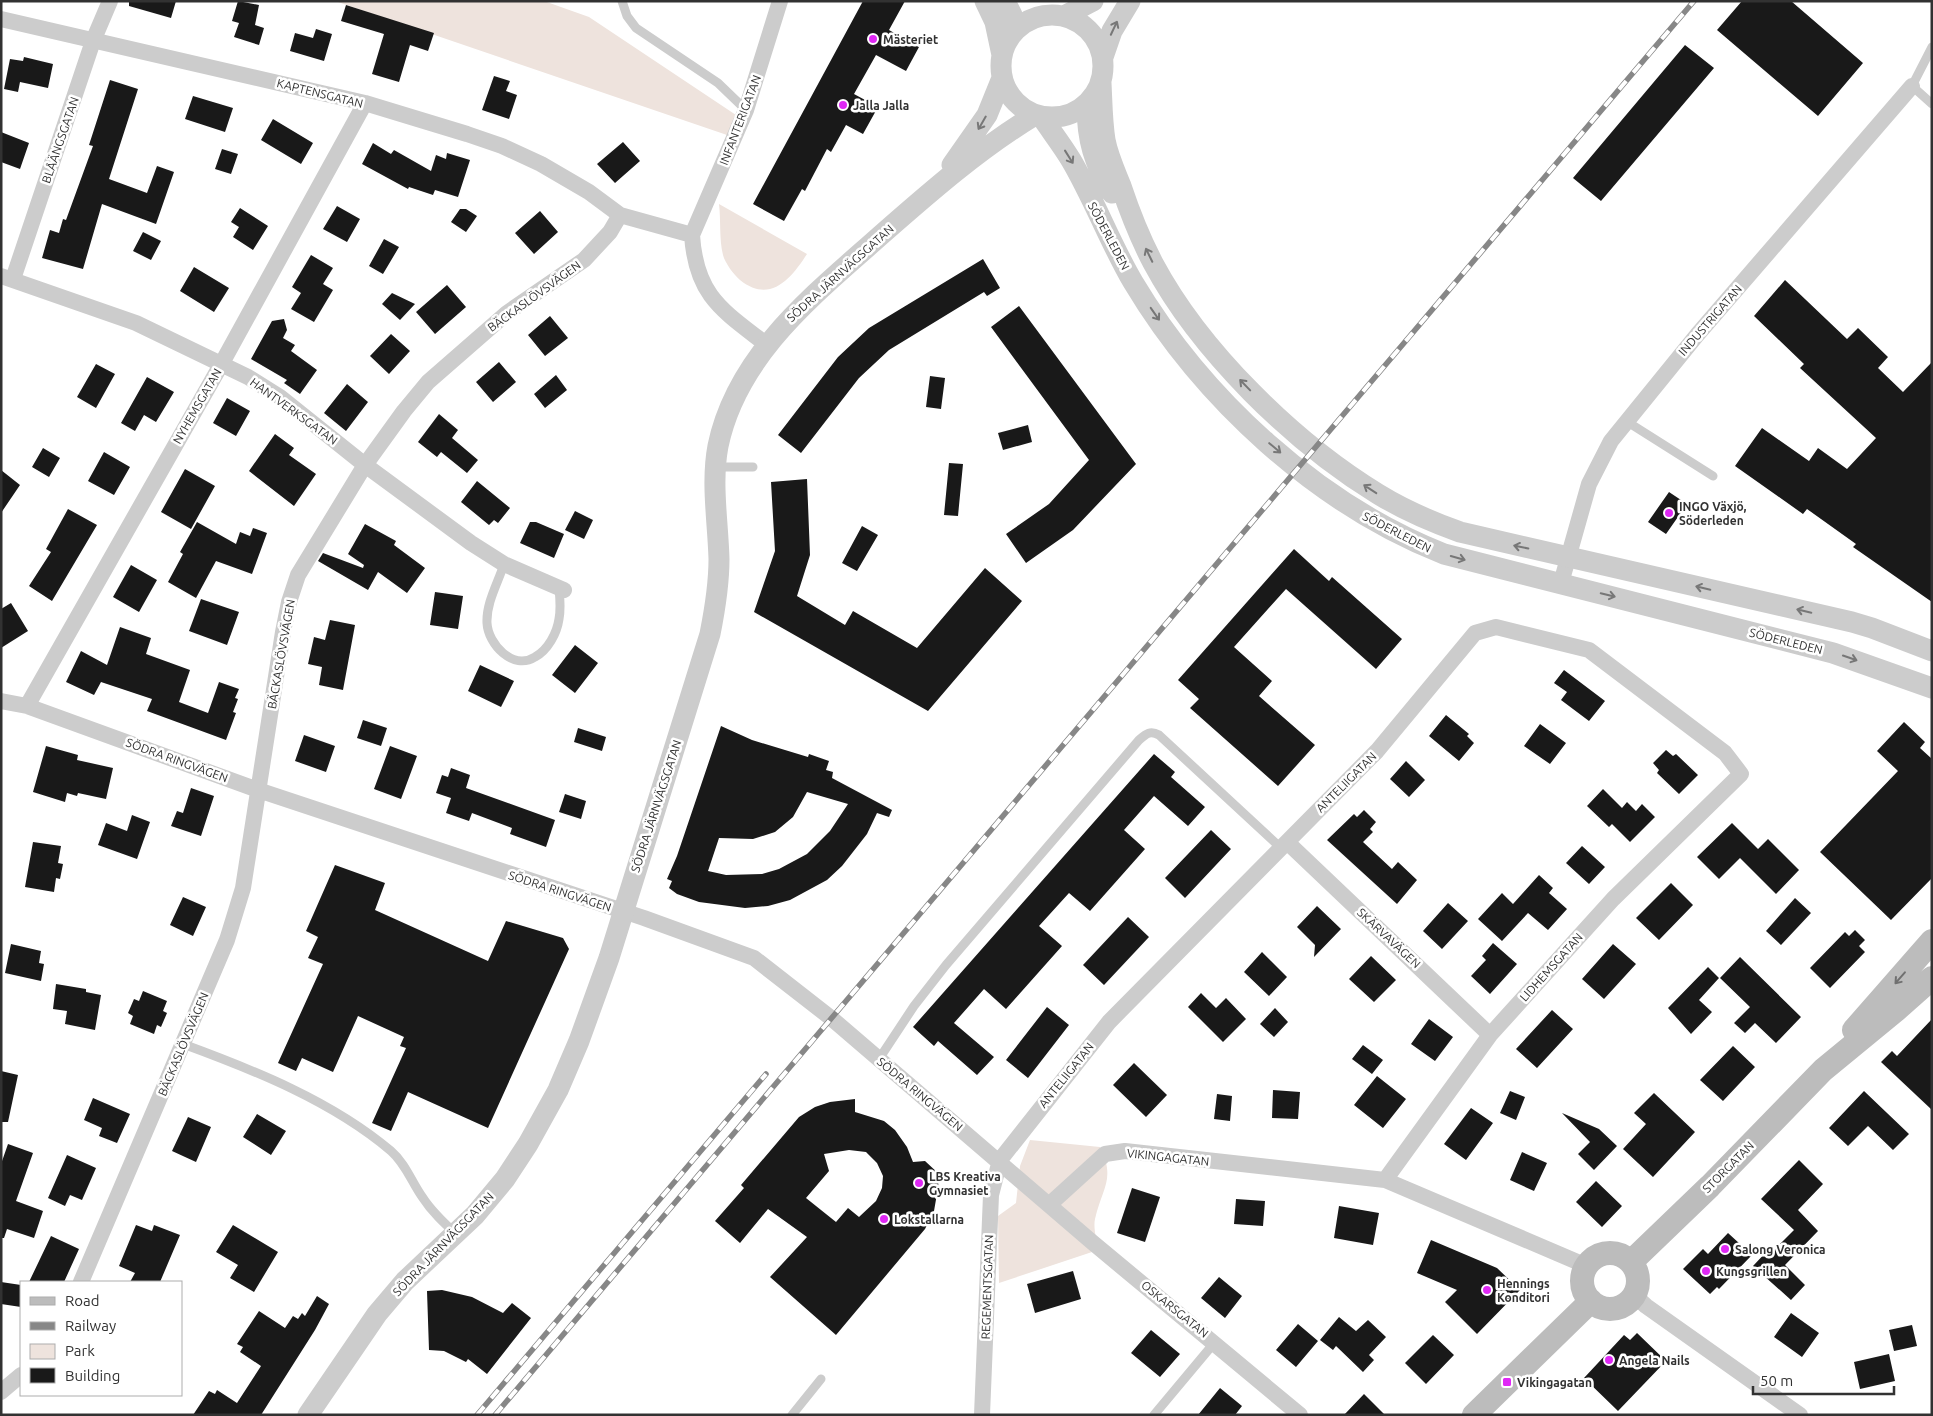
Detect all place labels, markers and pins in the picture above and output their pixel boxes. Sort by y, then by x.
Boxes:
marker: Mästeriet [867,33,879,45]
place label: Mästeriet [883,33,938,46]
marker: Jalla Jalla [837,99,849,111]
place label: Jalla Jalla [853,99,909,112]
place label: INGO Växjö, Söderleden [1679,500,1746,527]
marker: INGO Växjö, Söderleden [1663,507,1675,519]
place label: LBS Kreativa Gymnasiet [929,1170,1001,1197]
marker: LBS Kreativa Gymnasiet [913,1177,925,1189]
marker: Lokstallarna [878,1213,890,1225]
place label: Lokstallarna [894,1213,964,1226]
marker: Salong Veronica [1719,1243,1731,1255]
place label: Salong Veronica [1735,1243,1826,1256]
marker: Kungsgrillen [1700,1265,1712,1277]
place label: Kungsgrillen [1716,1265,1787,1278]
place label: Hennings Konditori [1497,1277,1550,1304]
marker: Hennings Konditori [1481,1284,1493,1296]
marker: Angela Nails [1603,1354,1615,1366]
place label: Angela Nails [1619,1354,1690,1367]
marker: Vikingagatan [1501,1376,1513,1388]
place label: Vikingagatan [1517,1376,1592,1389]

